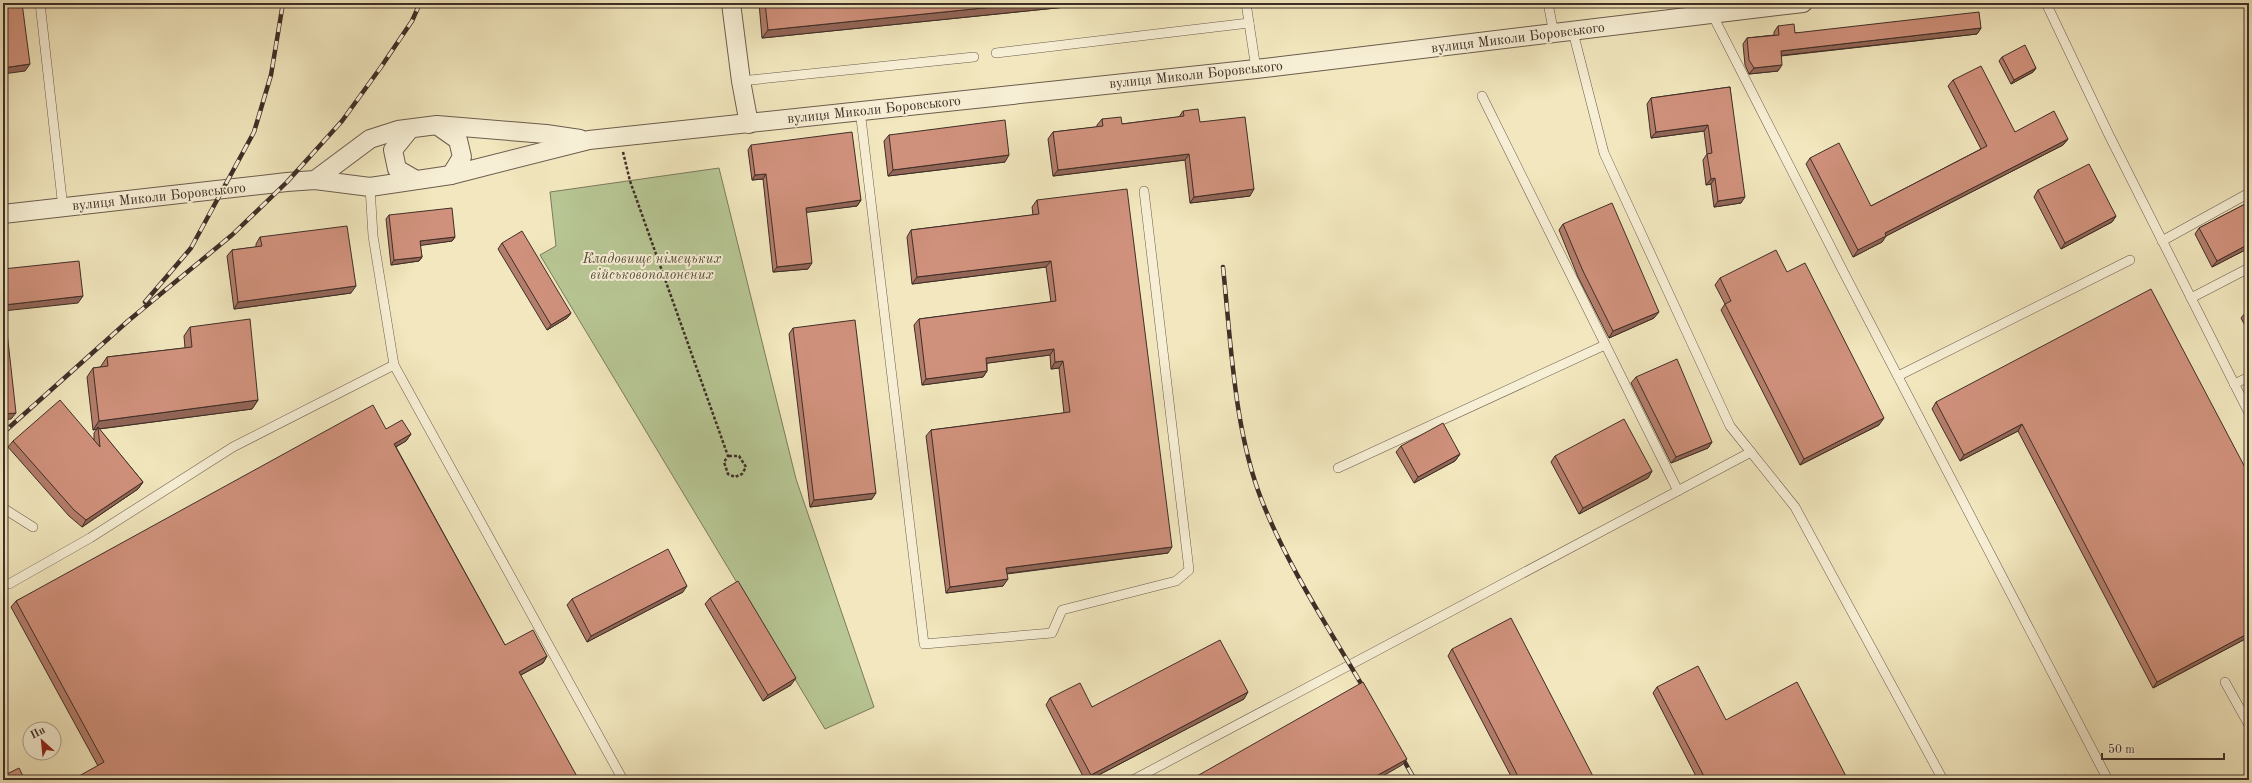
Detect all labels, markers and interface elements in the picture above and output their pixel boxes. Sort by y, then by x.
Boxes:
street label: вулиця Миколи Боровського [1431,20,1606,56]
street label: вулиця Миколи Боровського [1108,59,1284,91]
street label: вулиця Миколи Боровського [786,94,962,126]
street label: вулиця Миколи Боровського [71,181,247,213]
park label: Кладовище німецьких військовополонених [582,252,721,282]
north arrow [22,721,62,761]
text: Пн [29,725,47,742]
scale bar [2102,735,2224,761]
text: 50 m [2108,743,2135,756]

